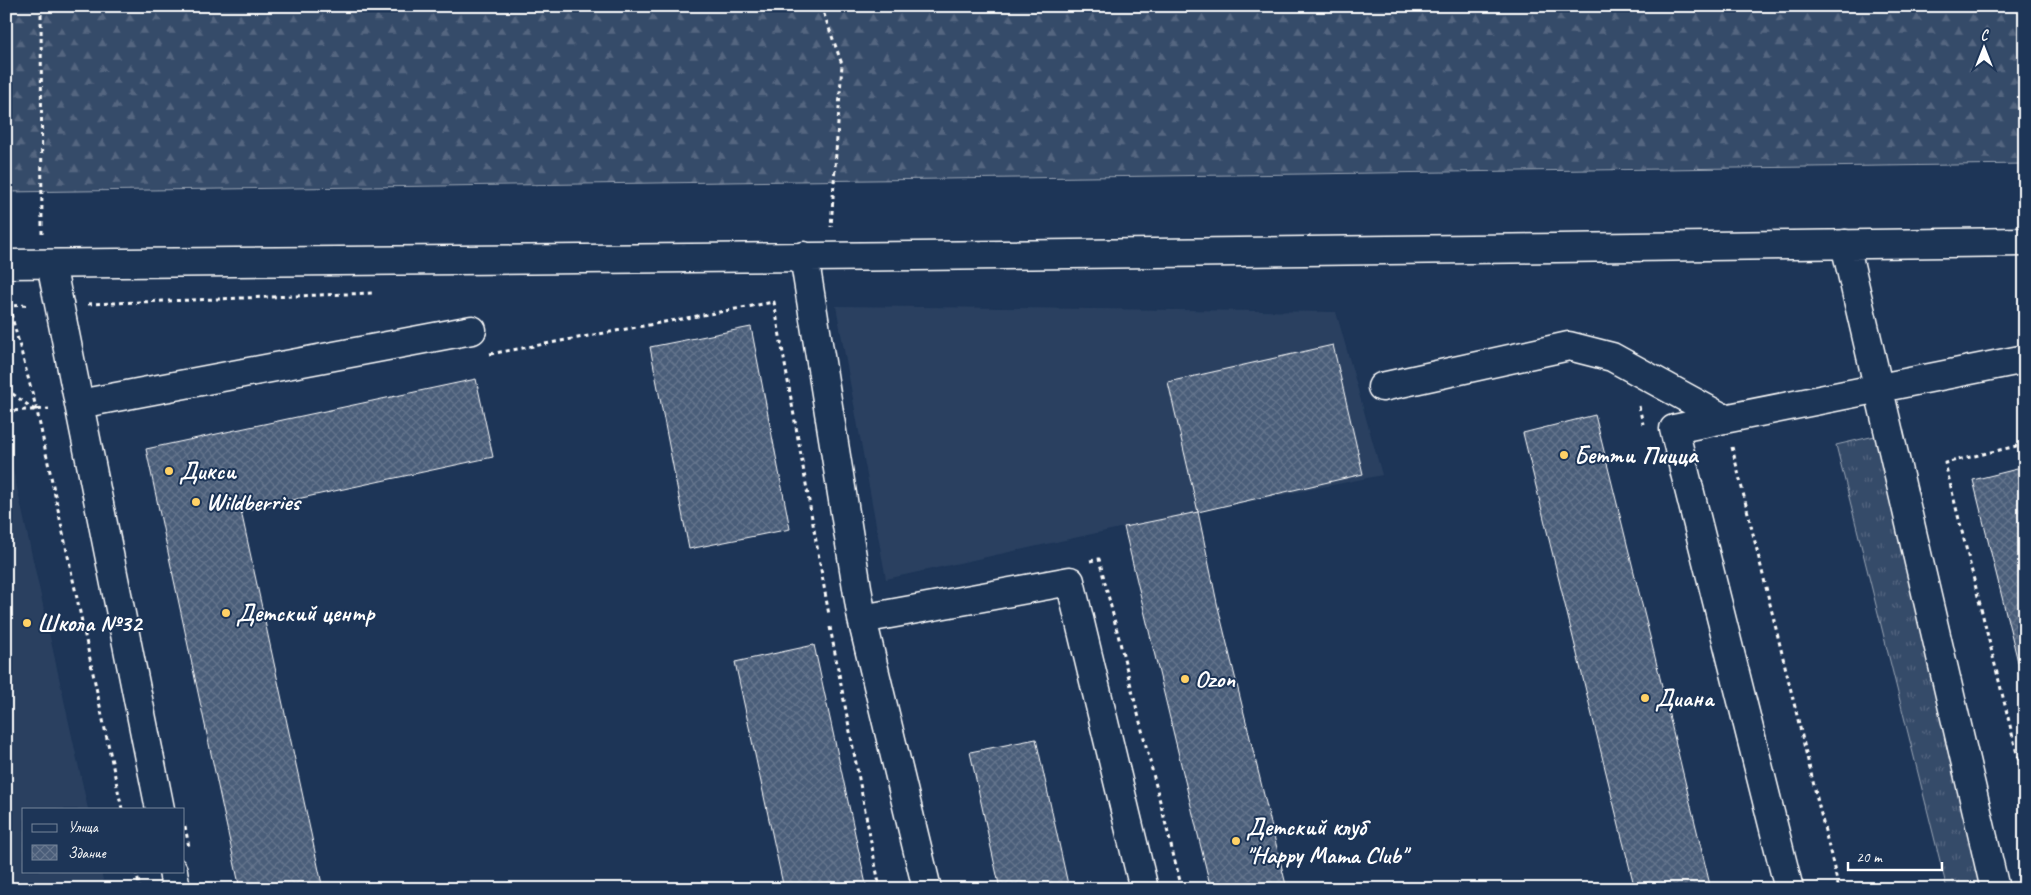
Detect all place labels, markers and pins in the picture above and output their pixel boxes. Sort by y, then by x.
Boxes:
place label: Бетти Пицца [1574,440,1700,470]
marker: Бетти Пицца [1558,449,1570,461]
place label: Дикси [179,456,237,486]
marker: Дикси [163,465,175,477]
place label: Wildberries [206,487,302,517]
marker: Wildberries [190,496,202,508]
place label: Детский центр [236,598,376,628]
marker: Детский центр [220,607,232,619]
place label: Школа №32 [37,608,144,638]
marker: Школа №32 [21,617,33,629]
place label: Ozon [1195,664,1236,694]
marker: Ozon [1179,673,1191,685]
place label: Диана [1655,683,1716,713]
marker: Диана [1639,692,1651,704]
place label: Детский клуб "Happy Mama Club" [1246,812,1412,870]
marker: Детский клуб "Happy Mama Club" [1230,835,1242,847]

